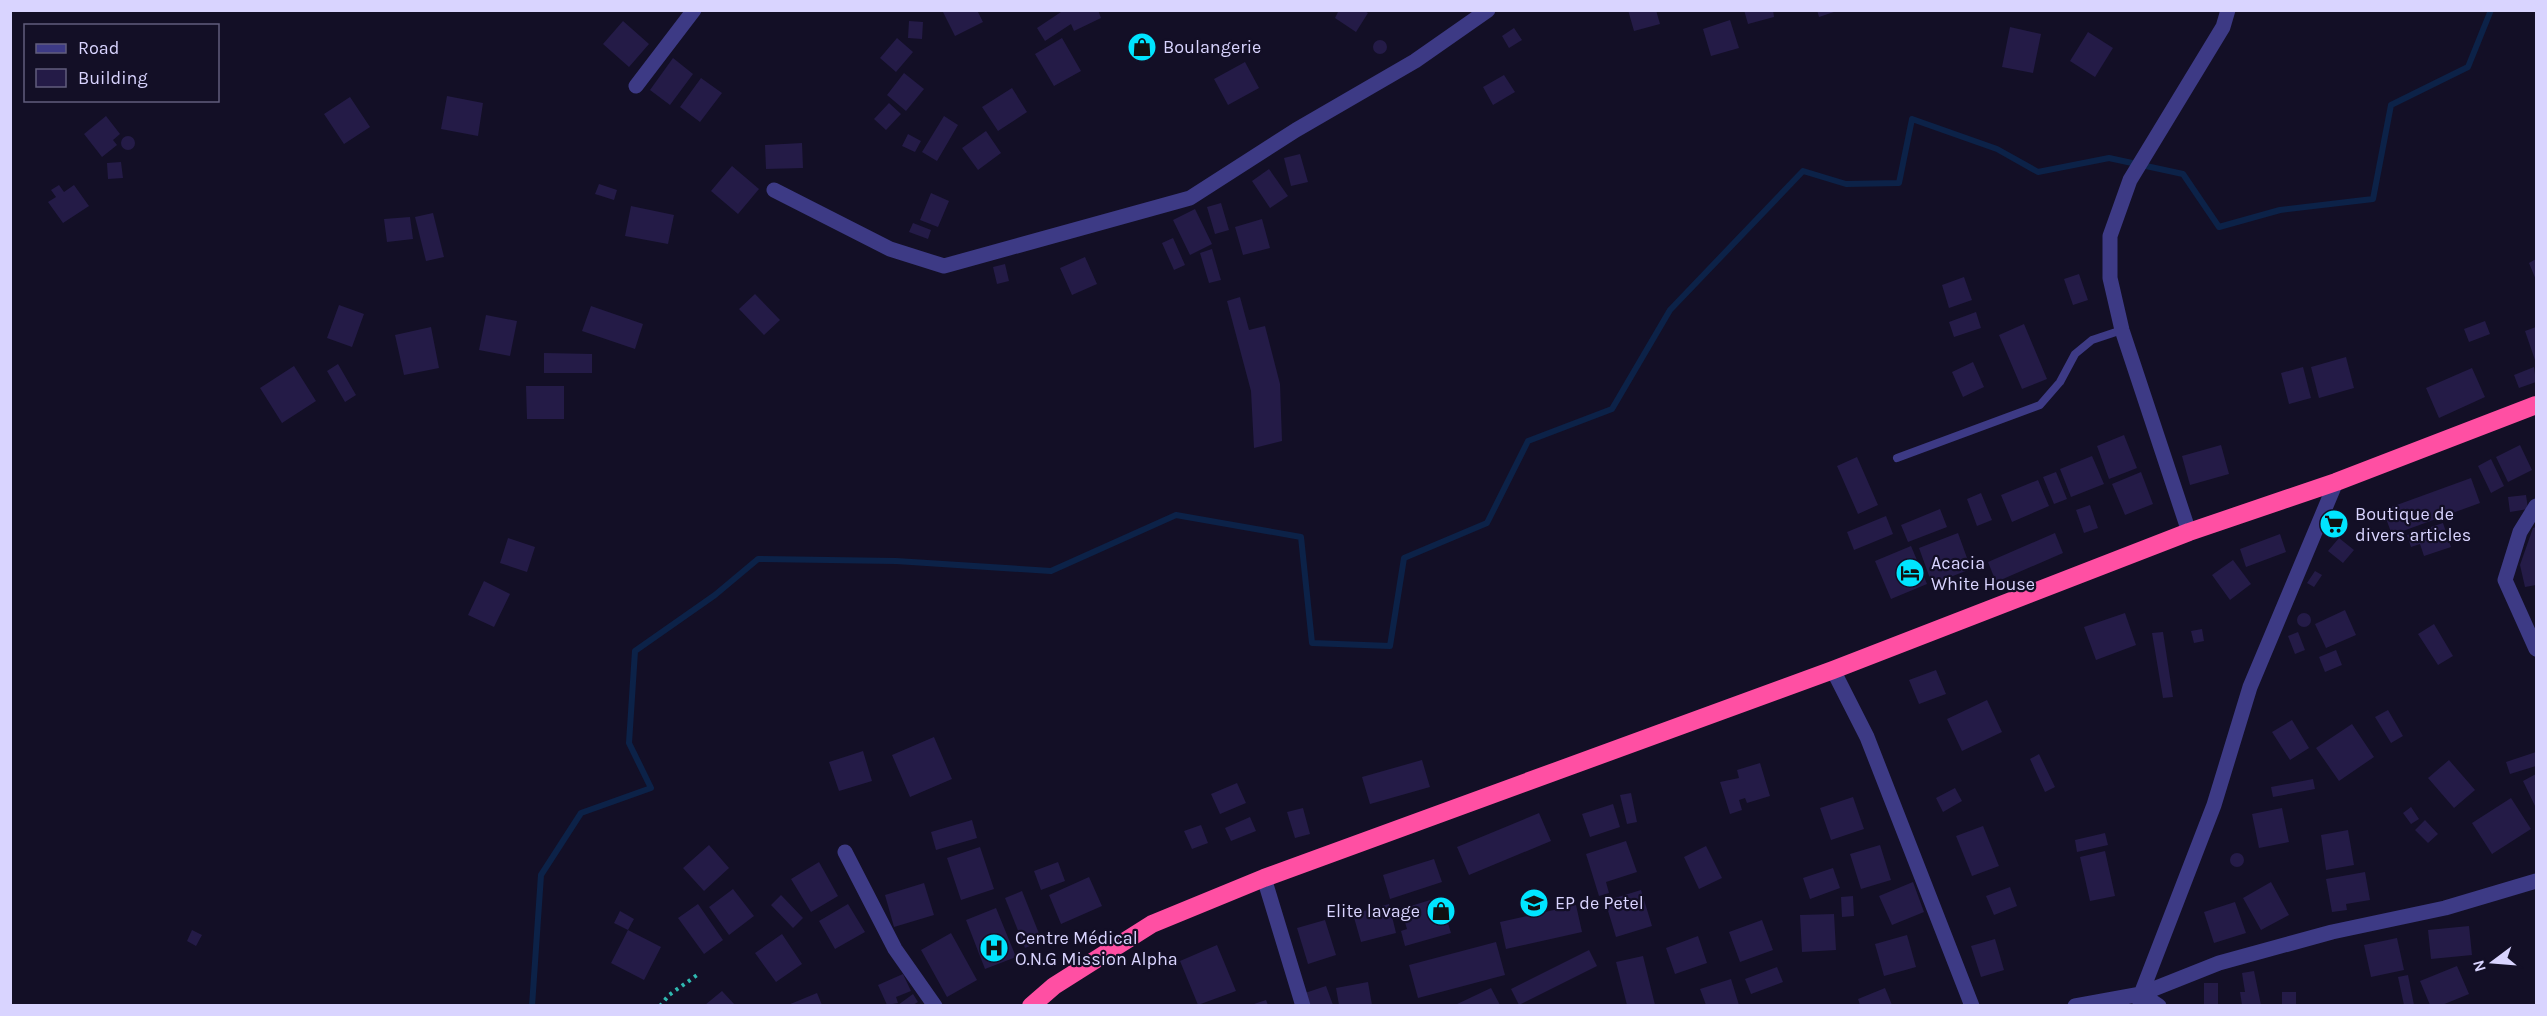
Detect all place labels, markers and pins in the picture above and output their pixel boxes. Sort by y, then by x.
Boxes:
shop icon: Boulangerie [1126,31,1158,63]
place label: Boulangerie [1163,36,1261,58]
place label: Boutique de divers articles [2355,503,2471,546]
supermarket icon: Boutique de divers articles [2318,508,2350,540]
place label: Acacia White House [1931,552,2035,595]
hotel icon: Acacia White House [1894,557,1926,589]
school or university icon: EP de Petel [1518,887,1550,919]
place label: EP de Petel [1555,892,1644,914]
shop icon: Elite lavage [1425,895,1457,927]
place label: Elite lavage [1326,900,1420,922]
place label: Centre Médical O.N.G Mission Alpha [1015,927,1178,970]
hospital icon: Centre Médical O.N.G Mission Alpha [978,932,1010,964]

